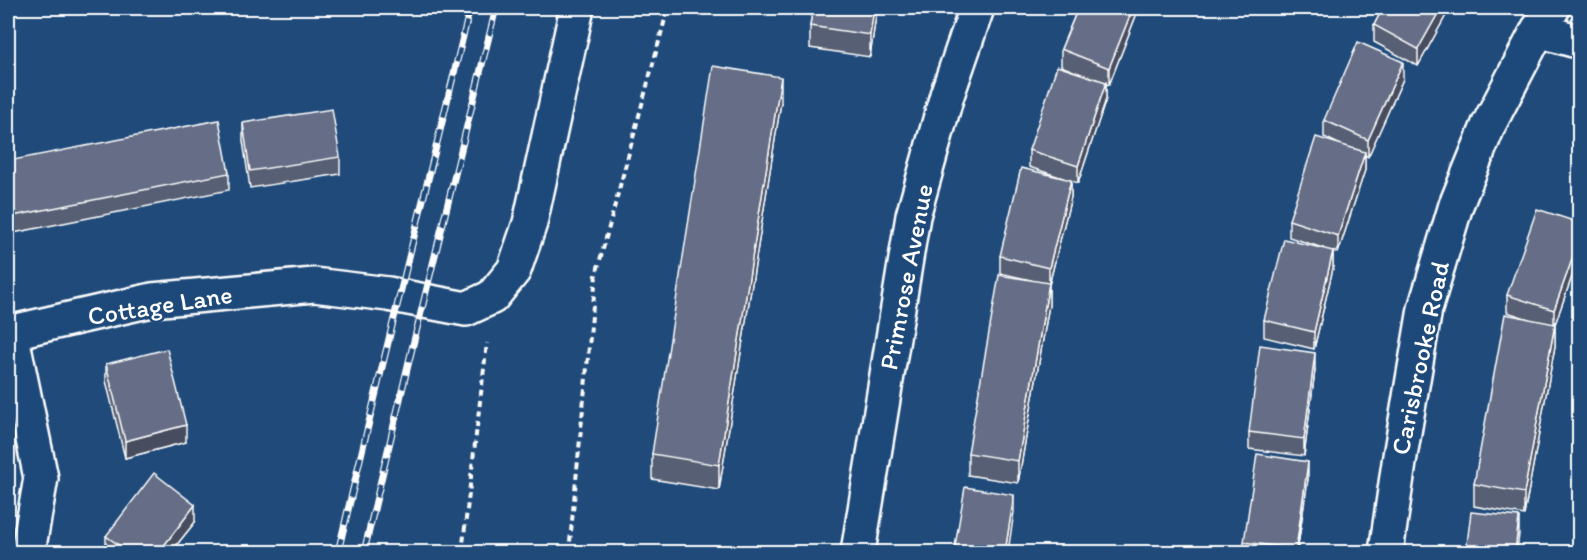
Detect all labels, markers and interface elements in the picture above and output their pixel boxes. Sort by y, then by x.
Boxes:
street label: Primrose Avenue [872,181,940,373]
street label: Carisbrooke Road [1384,258,1456,458]
street label: Cottage Lane [85,278,235,332]

